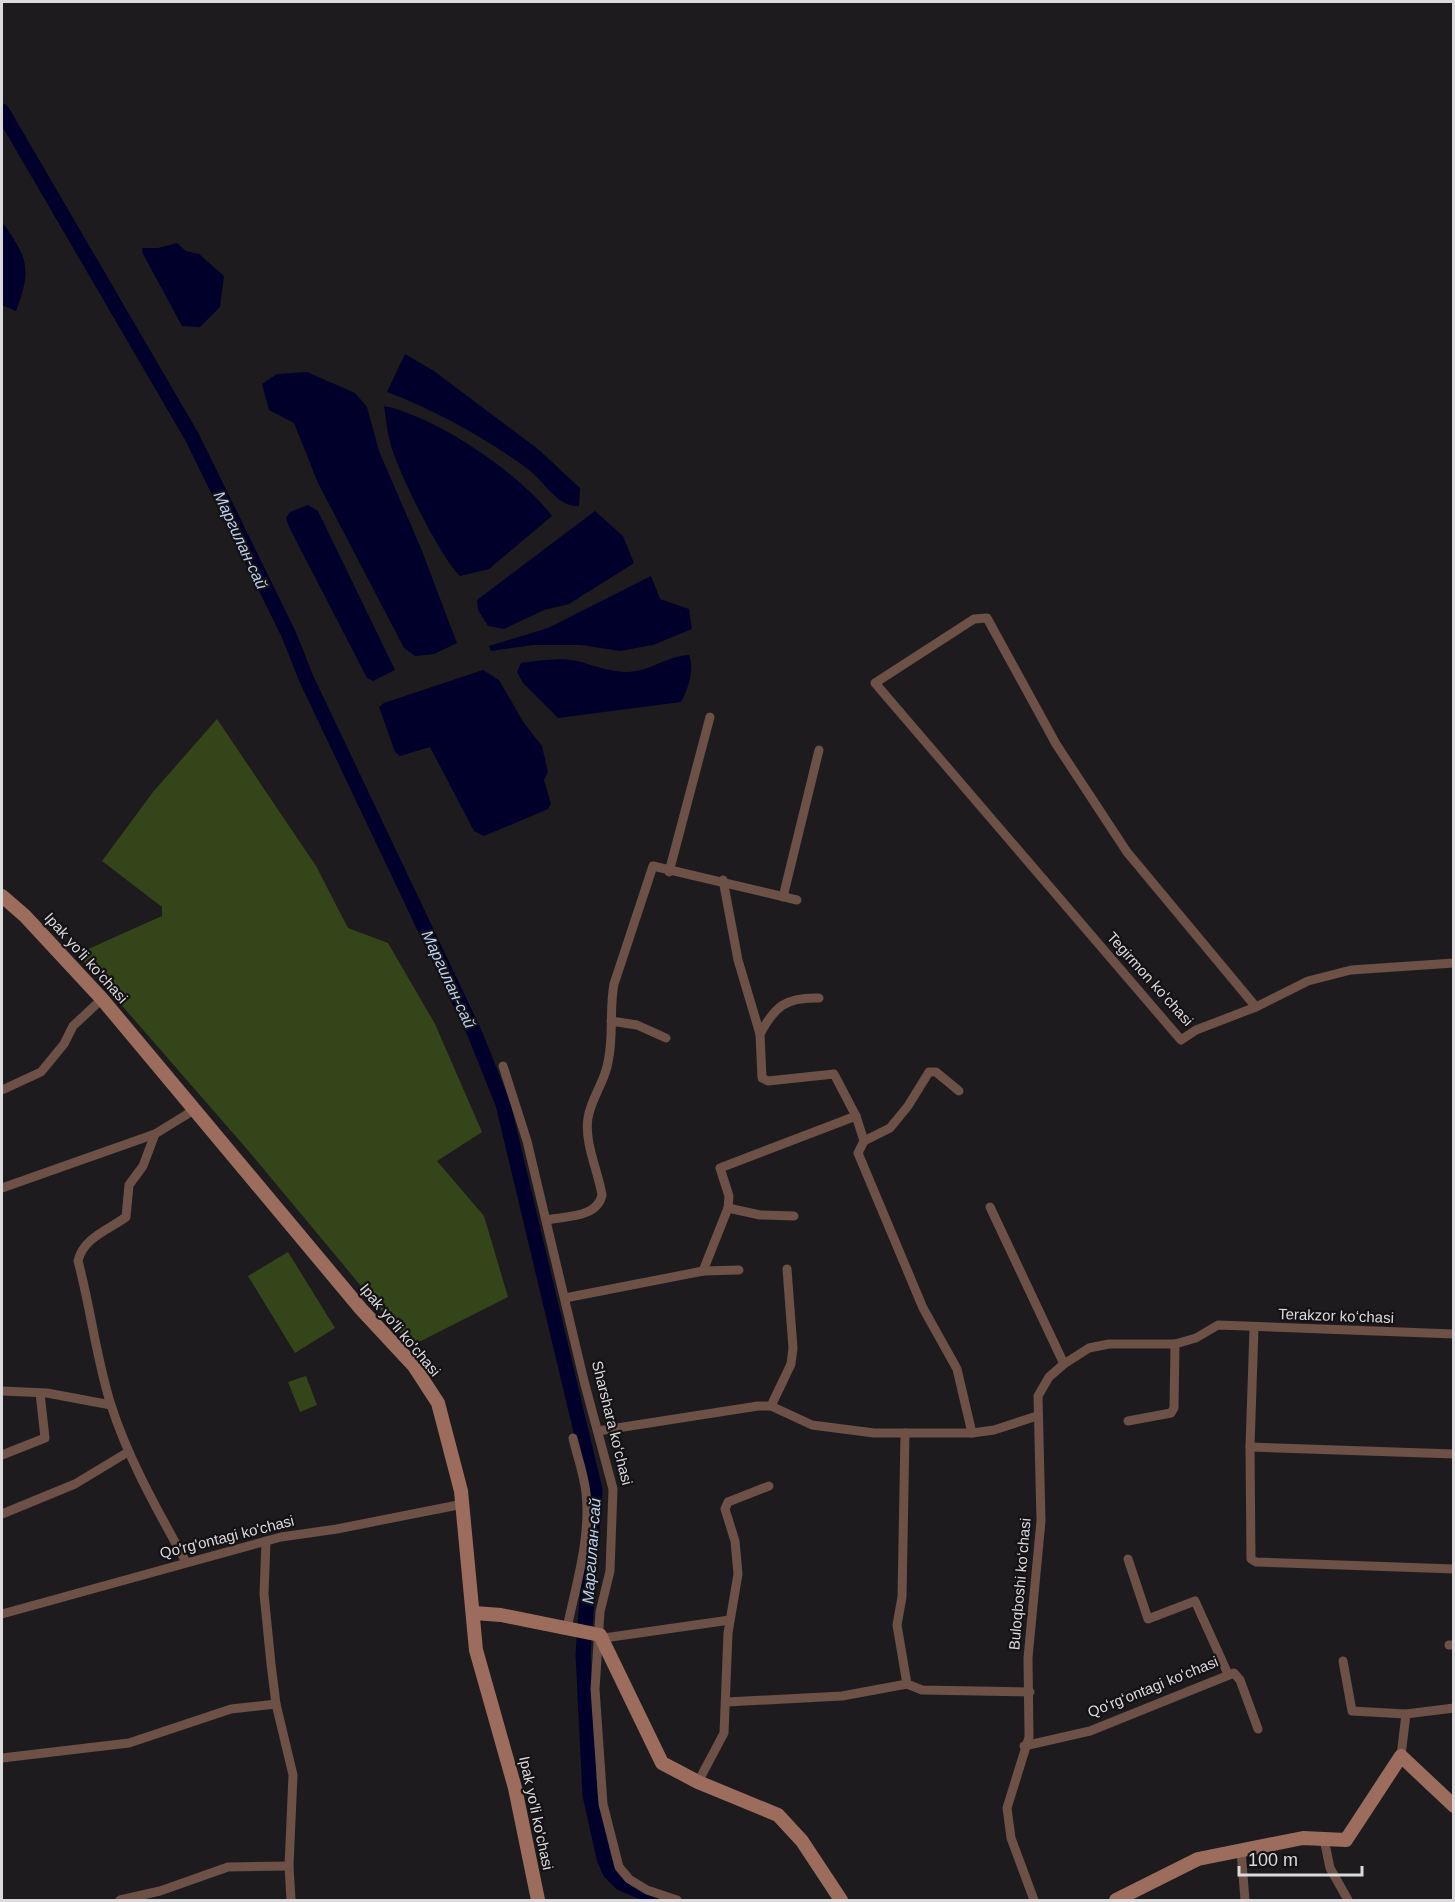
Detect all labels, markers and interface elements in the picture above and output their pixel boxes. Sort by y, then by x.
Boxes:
water label: Маргилан-сай [210,489,271,592]
street label: Ipak yo'li ko'chasi [41,909,131,1006]
water label: Маргилан-сай [418,928,479,1031]
street label: Tegirmon koʻchasi [1104,928,1197,1029]
street label: Ipak yo'li ko'chasi [357,1280,444,1379]
street label: Terakzor koʻchasi [1278,1305,1394,1326]
street label: Sharshara koʻchasi [589,1359,636,1487]
water label: Маргилан-сай [579,1498,604,1604]
street label: Qo'rg'ontagi ko'chasi [158,1512,296,1561]
street label: Buloqboshi koʻchasi [1005,1517,1034,1651]
street label: Qoʻrgʻontagi koʻchasi [1085,1653,1221,1720]
street label: Ipak yo'li ko'chasi [516,1755,557,1871]
scale bar [1239,1839,1362,1877]
text: 100 m [1248,1850,1298,1870]

